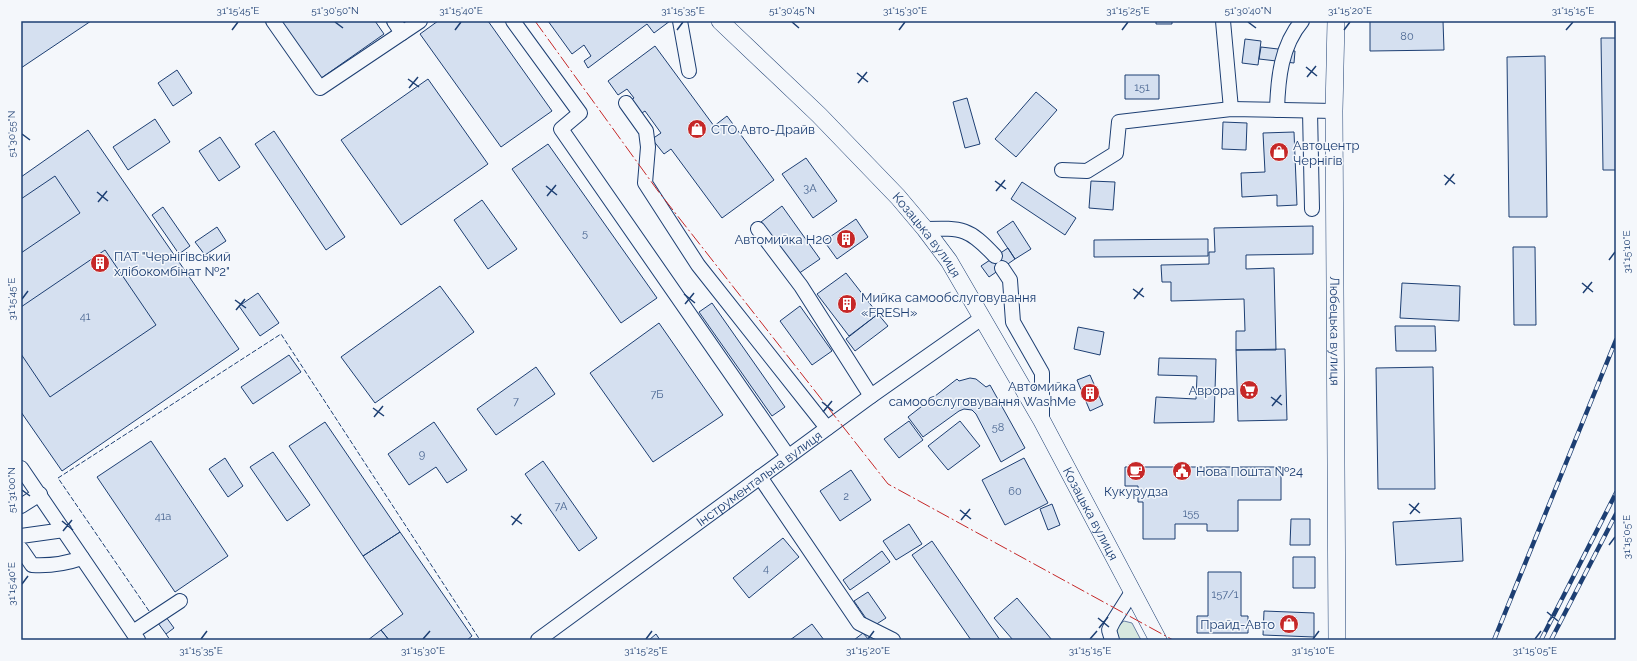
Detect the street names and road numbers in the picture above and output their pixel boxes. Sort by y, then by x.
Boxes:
street label: Козацька вулиця [890,189,964,280]
street label: Любецька вулиця [1327,276,1343,386]
street label: Інструментальна вулиця [693,427,825,529]
street label: Козацька вулиця [1060,464,1122,563]

